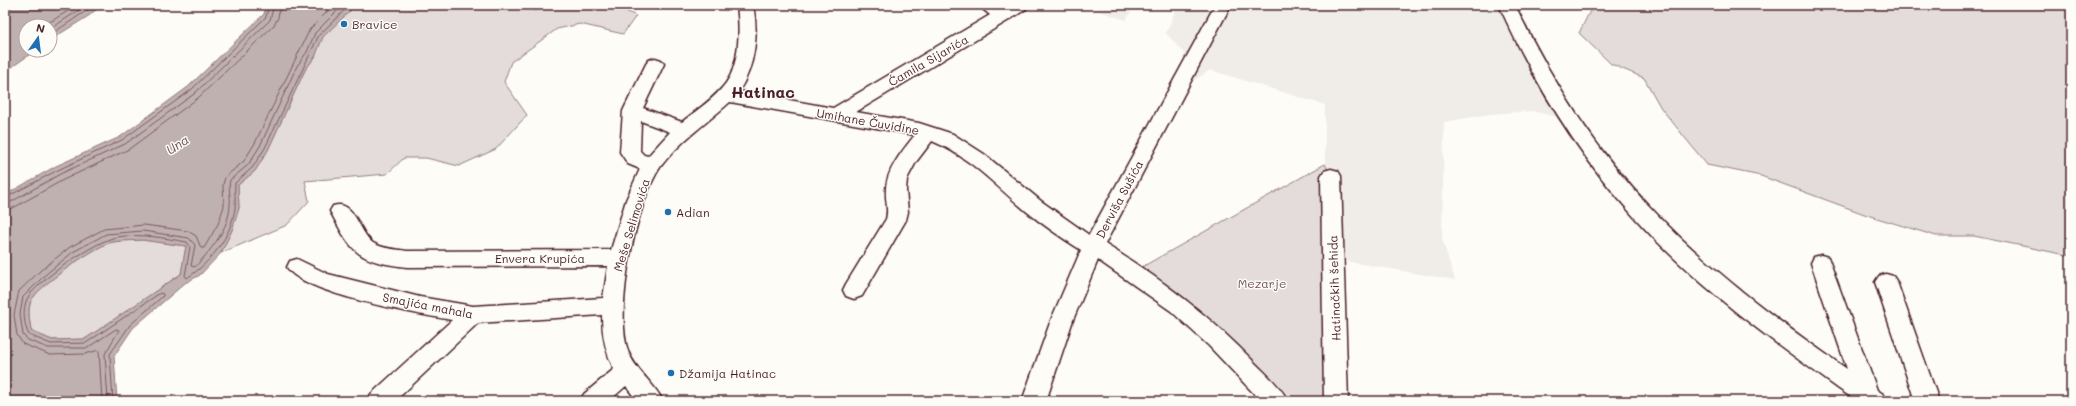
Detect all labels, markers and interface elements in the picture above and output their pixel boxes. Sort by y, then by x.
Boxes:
place label: Bravice [352,16,397,32]
north arrow [18,18,58,58]
marker: Bravice [339,19,349,29]
text: N [35,20,46,36]
street label: Ćamila Sijarića [885,31,971,89]
district label: Hatinac [731,81,795,102]
street label: Umihane Čuvidine [815,104,921,138]
water label: Una [162,130,192,158]
street label: Derviša Sušića [1092,157,1146,241]
street label: Meše Selimovića [609,177,653,273]
place label: Adian [676,204,710,220]
marker: Adian [663,207,673,217]
street label: Hatinačkih šehida [1324,235,1344,341]
street label: Envera Krupića [495,250,585,266]
park label: Mezarje [1238,275,1286,291]
street label: Smajića mahala [381,288,475,322]
place label: Džamija Hatinac [679,365,776,381]
marker: Džamija Hatinac [666,368,676,378]

